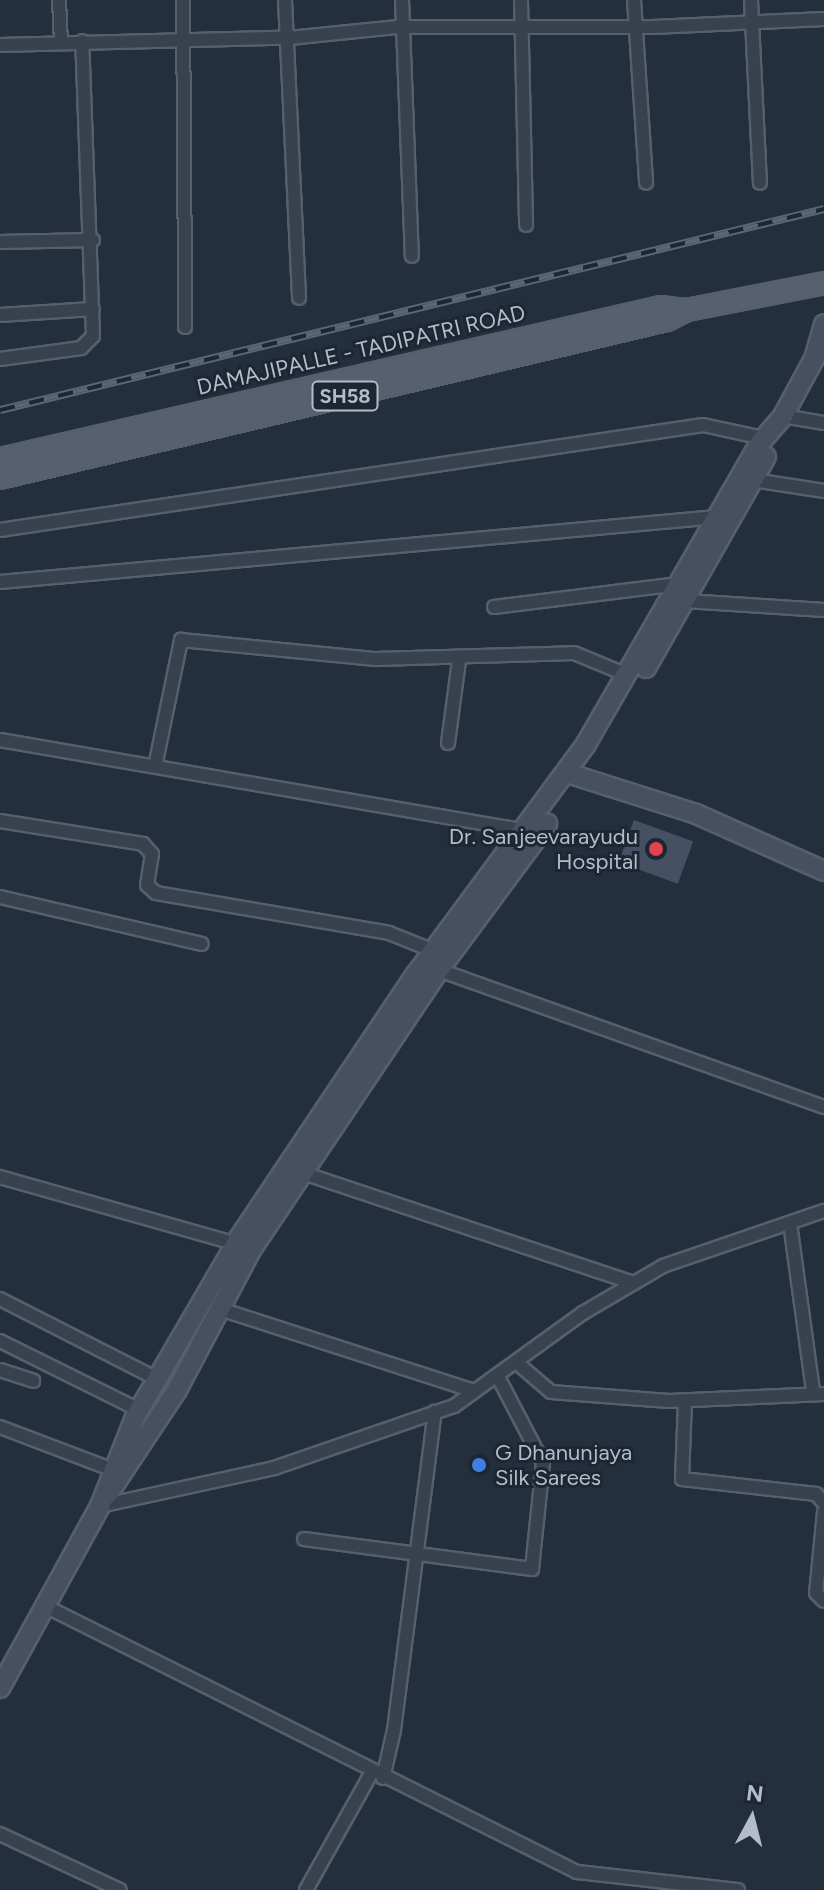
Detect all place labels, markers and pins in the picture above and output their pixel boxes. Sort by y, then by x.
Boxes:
place label: Dr. Sanjeevarayudu Hospital [449,823,638,874]
marker: Dr. Sanjeevarayudu Hospital [645,838,667,860]
place label: G Dhanunjaya Silk Sarees [495,1439,632,1490]
marker: G Dhanunjaya Silk Sarees [470,1456,488,1474]

